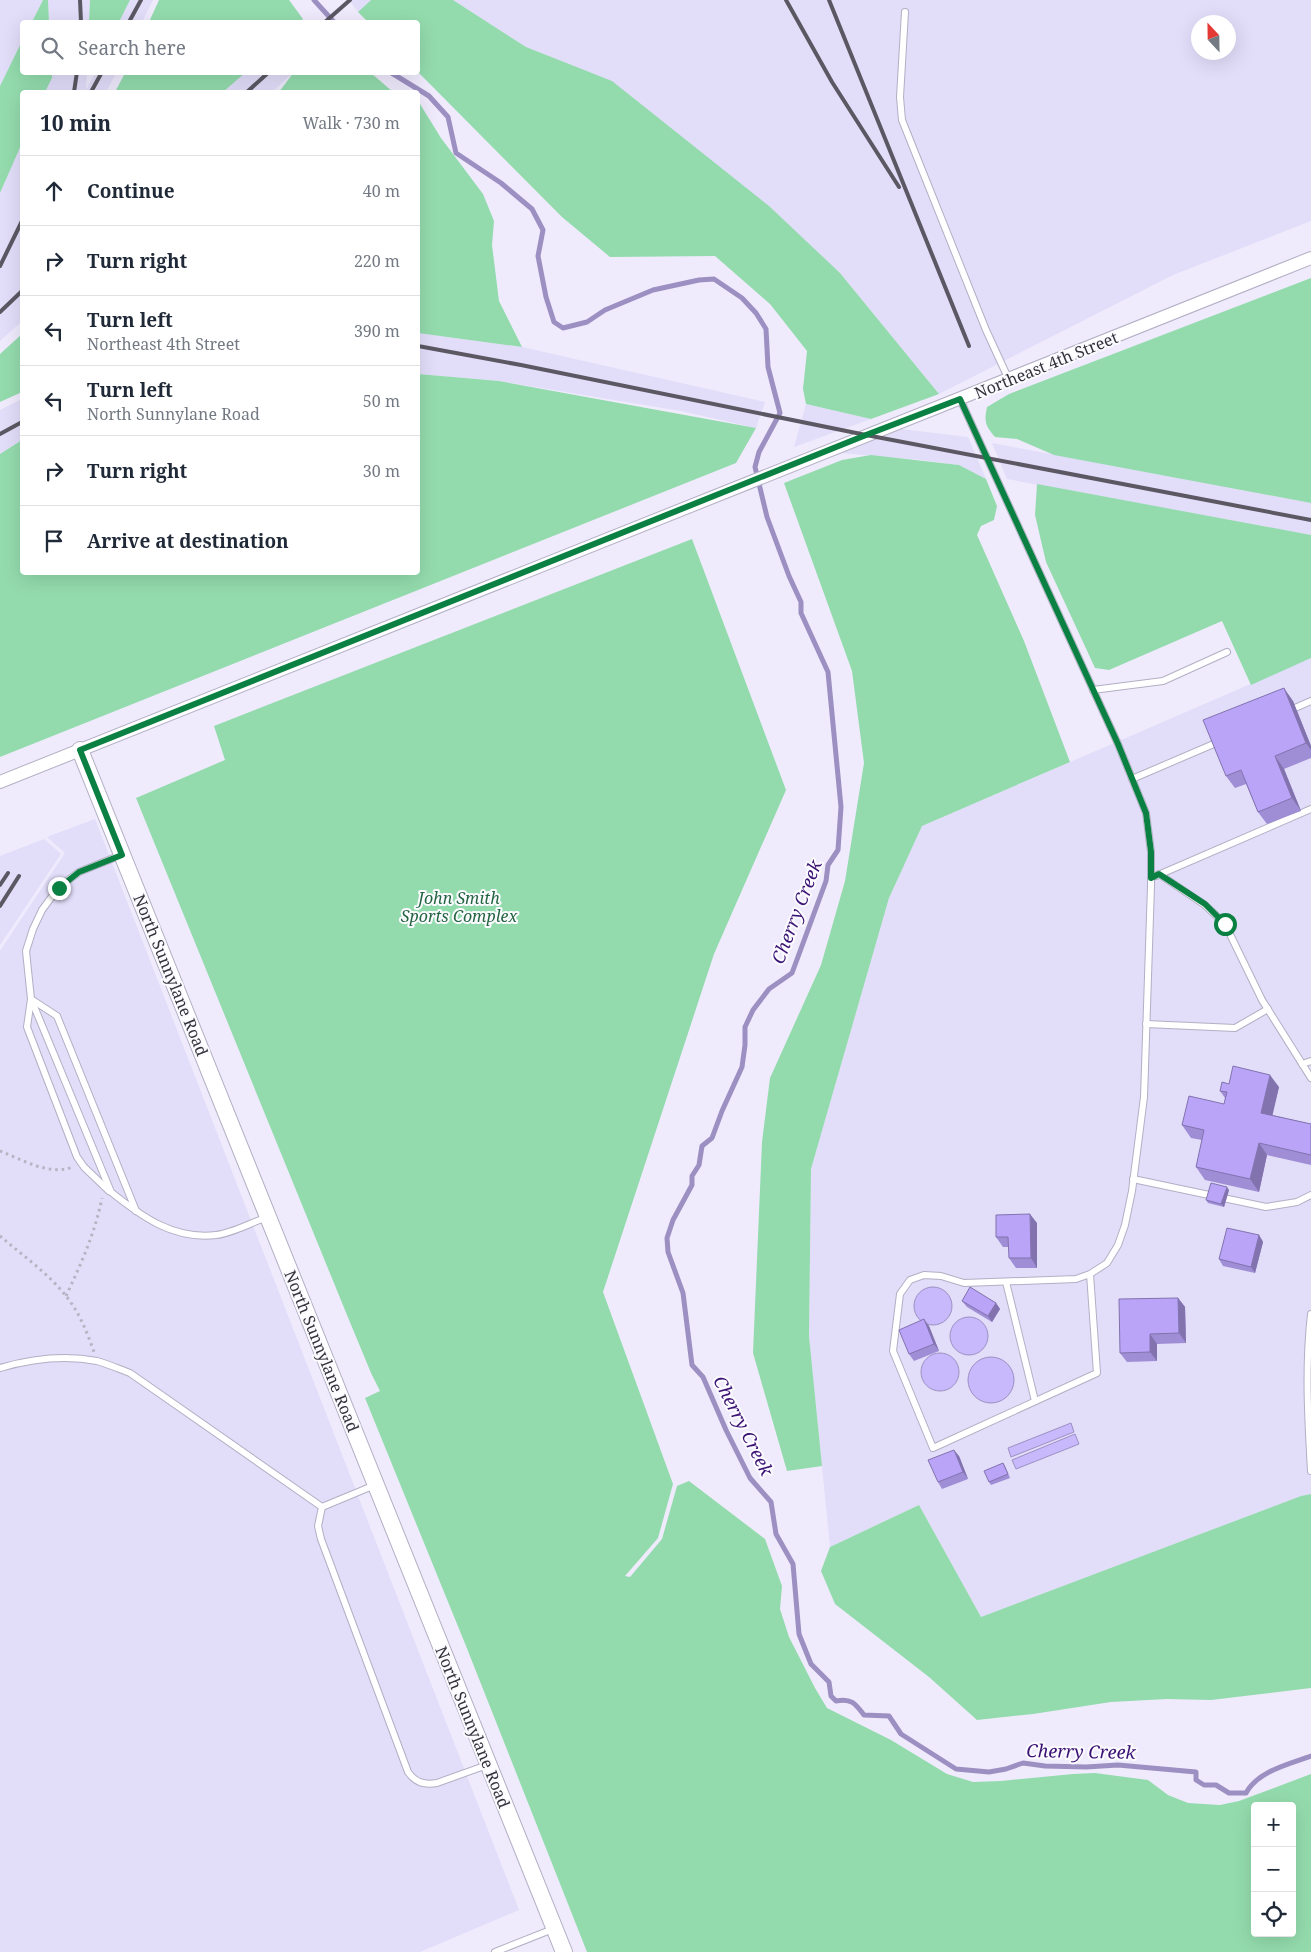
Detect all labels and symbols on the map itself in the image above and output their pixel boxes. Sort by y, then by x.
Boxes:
north arrow [1191,15,1236,60]
street label: Northeast 4th Street [971,326,1121,404]
water label: Cherry Creek [765,856,827,967]
route end [48,877,71,900]
park label: John Smith Sports Complex [401,887,517,927]
street label: North Sunnylane Road [128,891,214,1059]
route start [1214,913,1237,936]
street label: North Sunnylane Road [279,1267,365,1435]
water label: Cherry Creek [708,1371,780,1480]
street label: North Sunnylane Road [430,1643,516,1811]
water label: Cherry Creek [1026,1738,1137,1764]

